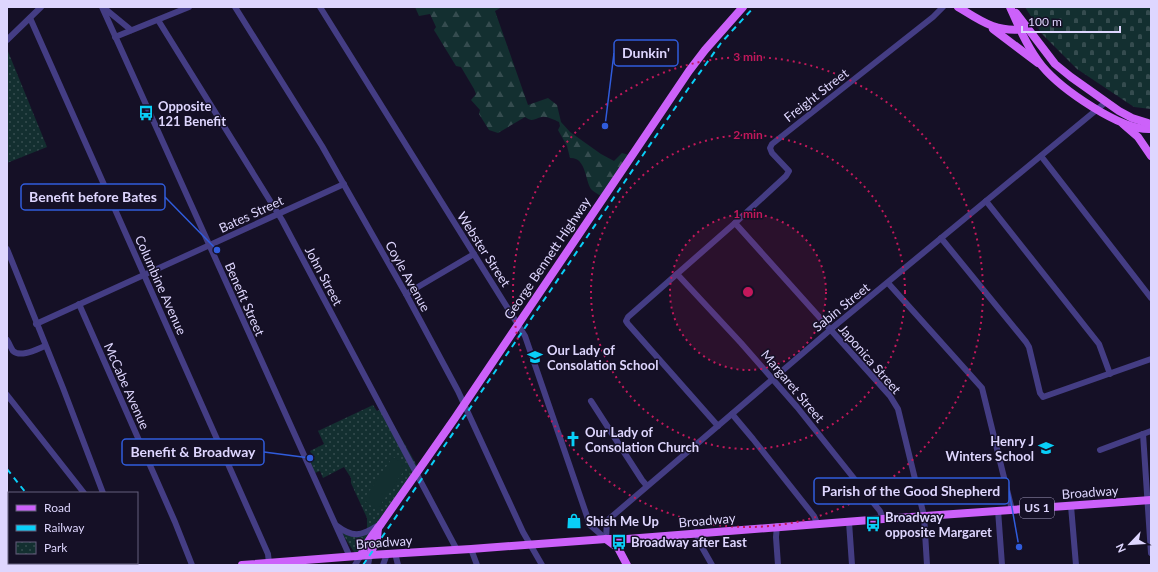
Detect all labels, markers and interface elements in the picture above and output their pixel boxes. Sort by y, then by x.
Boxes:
scale bar [1022,8,1120,34]
text: 100 m [1028,14,1062,29]
callout: Dunkin' [614,40,678,66]
text: Dunkin' [622,44,670,61]
text: 3 min [733,49,763,64]
street label: Freight Street [781,65,852,125]
place label: Opposite 121 Benefit [158,98,226,129]
bus stop icon: Opposite 121 Benefit [137,104,155,122]
text: 2 min [733,127,763,142]
callout: Benefit before Bates [21,184,165,210]
text: Benefit before Bates [29,188,157,205]
street label: Bates Street [216,192,286,236]
street label: George Bennett Highway [500,194,594,322]
text: 1 min [733,206,763,221]
street label: Webster Street [454,209,514,290]
street label: Columbine Avenue [132,233,190,337]
street label: Coyle Avenue [382,238,434,314]
street label: John Street [302,244,346,309]
street label: Benefit Street [222,260,268,339]
street label: Sabin Street [809,279,873,335]
centre of rings [741,285,755,299]
street label: Japonica Street [835,321,905,397]
street label: McCabe Avenue [101,340,153,432]
place label: Our Lady of Consolation School [547,342,658,373]
street label: Margaret Street [758,347,828,426]
school or university icon: Our Lady of Consolation School [526,348,544,366]
place label: Our Lady of Consolation Church [585,424,699,455]
church icon: Our Lady of Consolation Church [564,430,582,448]
place label: Henry J Winters School [946,433,1034,464]
callout: Benefit & Broadway [122,439,264,465]
school or university icon: Henry J Winters School [1037,439,1055,457]
text: Benefit & Broadway [130,443,256,460]
callout: Parish of the Good Shepherd [814,478,1009,504]
text: Parish of the Good Shepherd [822,482,1000,499]
street label: Broadway [1061,482,1119,502]
legend [8,492,138,564]
road number: US 1 [1020,498,1054,518]
text: Road [44,500,71,515]
place label: Broadway opposite Margaret [885,509,992,540]
street label: Broadway [678,510,736,530]
shop icon: Shish Me Up [565,512,583,530]
place label: Shish Me Up [586,513,659,529]
bus stop icon: Broadway opposite Margaret [864,515,882,533]
text: Railway [44,520,85,535]
north arrow [1110,524,1150,564]
street label: Broadway [355,532,413,552]
bus stop icon: Broadway after East [610,533,628,551]
place label: Broadway after East [631,534,747,550]
text: Park [44,540,68,555]
text: N [1113,542,1128,555]

